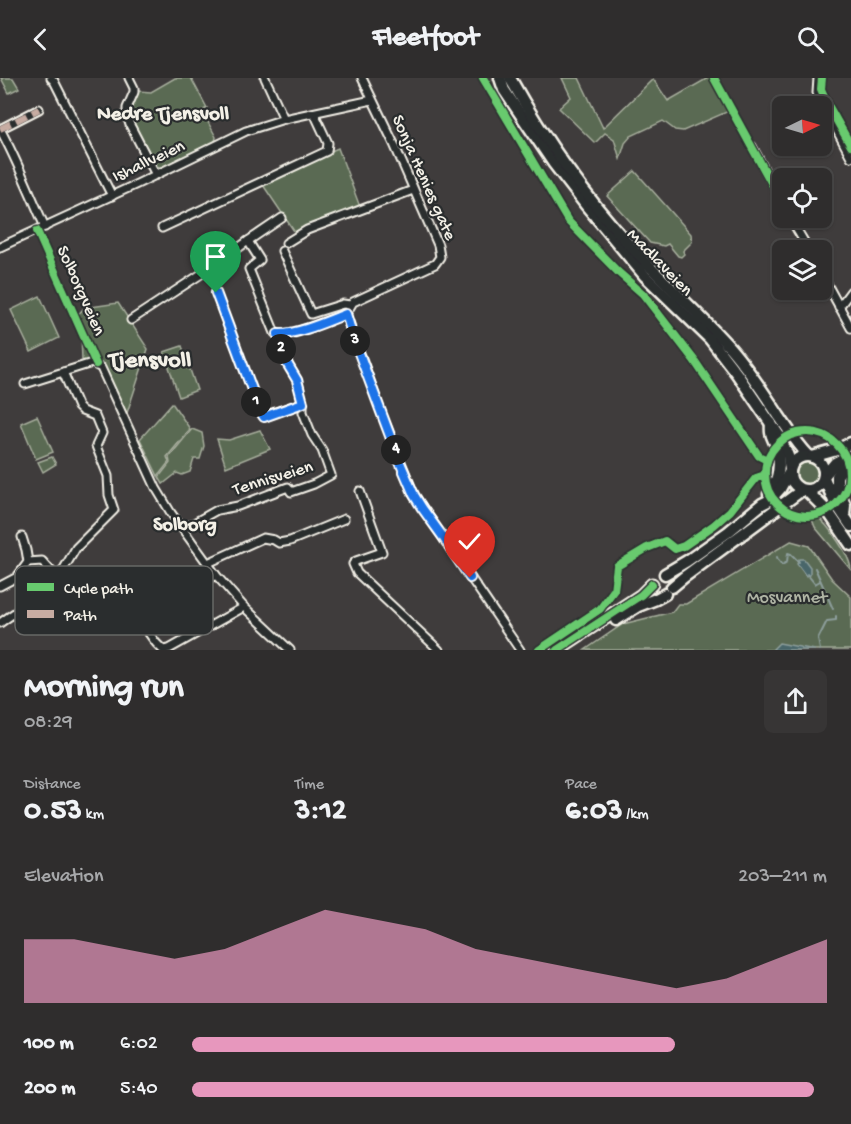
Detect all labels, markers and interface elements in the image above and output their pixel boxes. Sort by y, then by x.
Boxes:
icon: back [24,23,57,56]
text: Fleetfoot [373,23,478,55]
icon: search [794,23,827,56]
north arrow [772,96,832,156]
map controls [772,96,832,300]
district label: Nedre Tjensvoll [97,103,229,128]
street label: Sonja Henies gate [386,112,460,244]
street label: Ishallveien [109,136,189,188]
button: locate [772,168,832,228]
street label: Madlaveien [622,225,697,302]
pin [190,231,241,293]
icon: arrive [199,240,232,273]
button: layers [772,240,832,300]
street label: Solborgveien [51,243,109,340]
pin: 3 [340,326,370,356]
text: 3 [351,331,359,350]
pin: 2 [266,334,296,364]
text: 2 [277,339,285,358]
district label: Tjensvoll [107,347,191,376]
pin: 1 [241,387,271,417]
text: 1 [253,392,259,411]
pin: 4 [381,435,411,465]
text: 4 [392,440,400,459]
street label: Tennisveien [229,457,316,501]
district label: Solborg [153,515,217,538]
pin [444,516,495,578]
icon: check [453,525,486,558]
legend [15,566,213,635]
text: Cycle path [64,581,134,600]
park label: Mosvannet [747,588,829,609]
text: Path [63,608,97,627]
text: Morning run [24,670,184,708]
button: share [764,670,827,733]
text: 08:29 [24,712,72,735]
text: Distance [24,776,81,795]
text: Time [295,776,324,795]
text: Pace [565,776,597,795]
text: 0.53 [24,795,82,830]
text: 3:12 [295,795,346,830]
text: 6:03 [565,795,623,830]
text: km [82,806,104,825]
text: /km [623,806,649,825]
text: Elevation [24,866,104,889]
text: 203–211 m [738,866,827,889]
text: 100 m [24,1033,74,1056]
text: 6:02 [120,1033,158,1056]
text: 200 m [24,1078,75,1101]
text: 5:40 [120,1078,158,1101]

